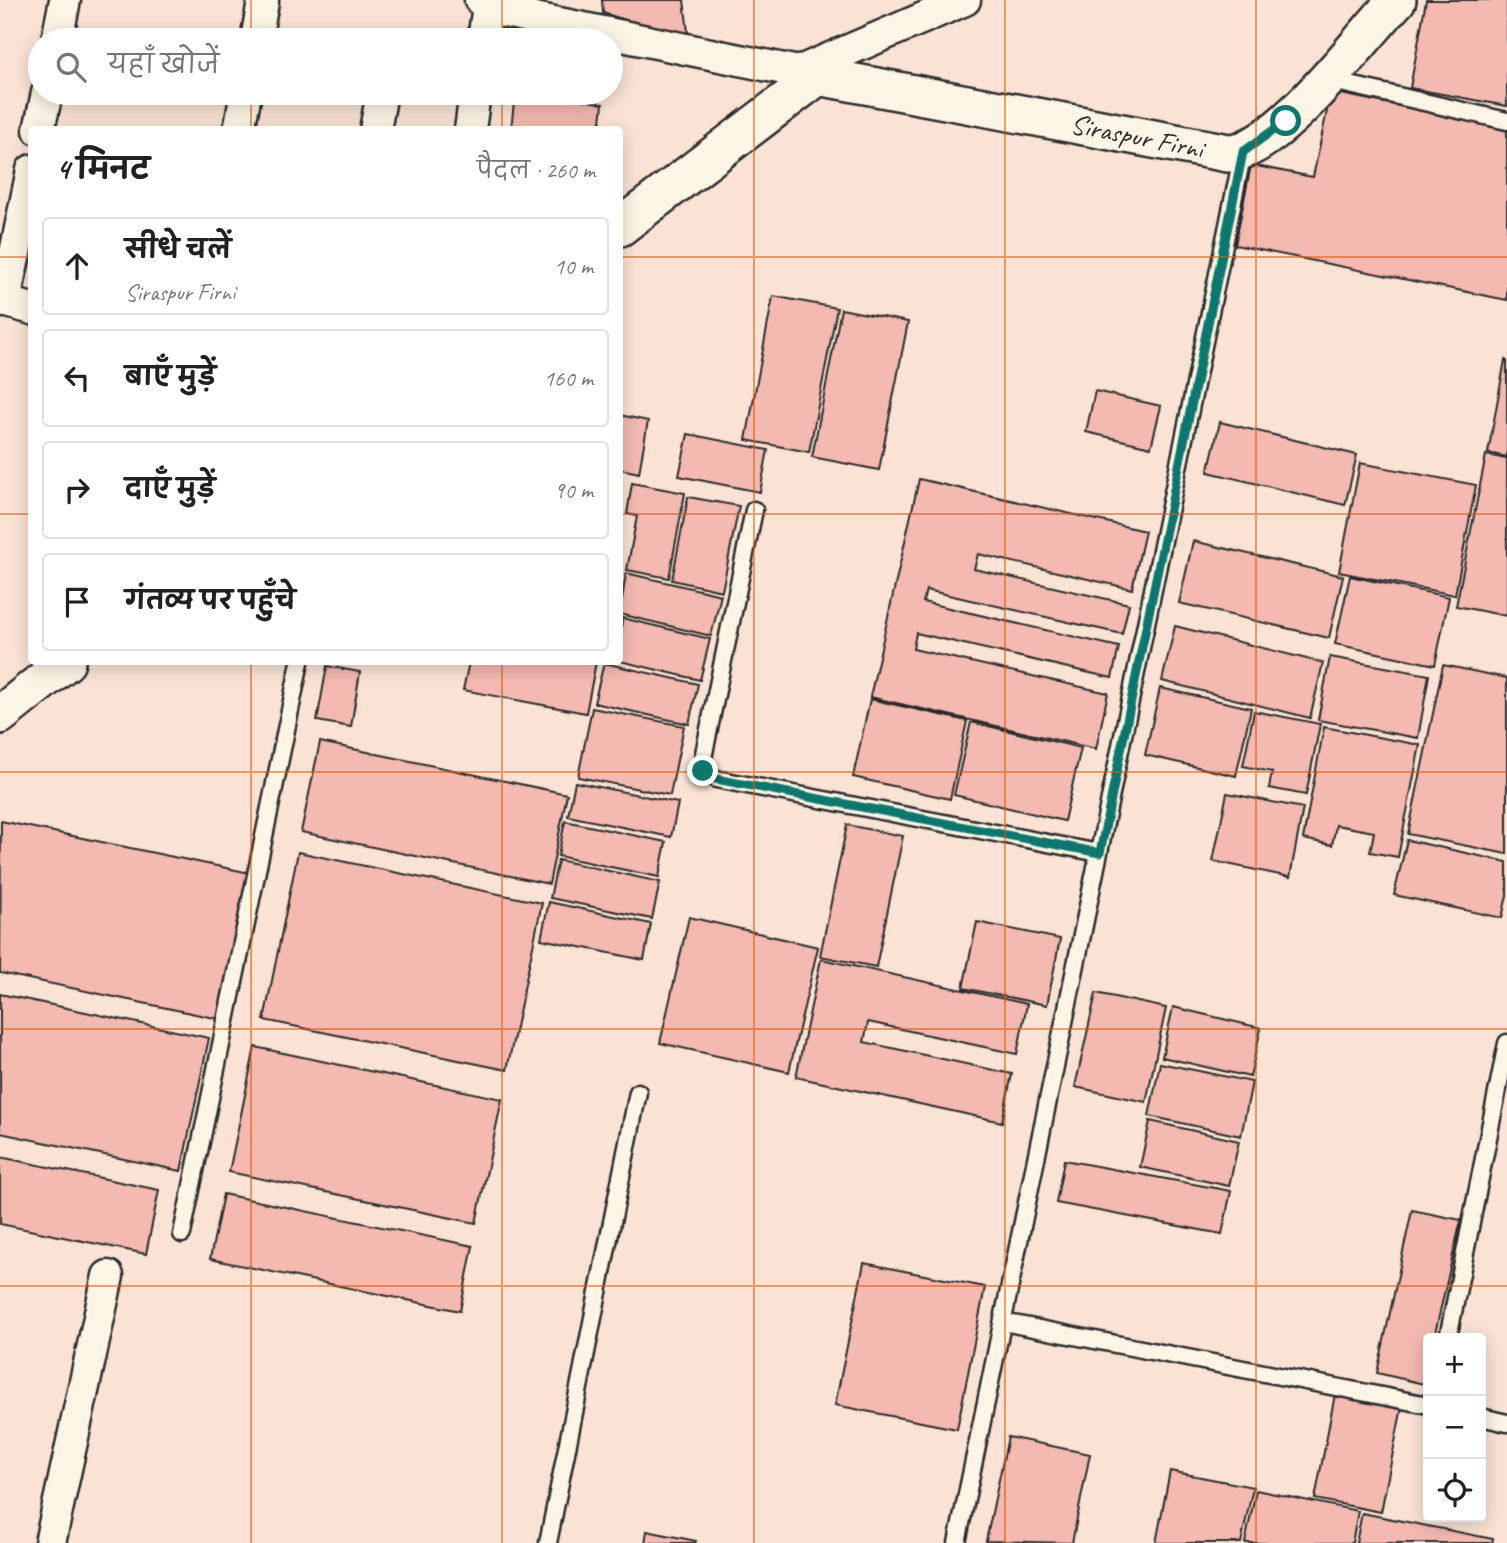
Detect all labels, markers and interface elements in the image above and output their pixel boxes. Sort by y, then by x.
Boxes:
search box [28,28,623,105]
icon: search [52,48,90,86]
text: यहाँ खोजें [108,48,219,81]
route start [1270,105,1301,136]
street label: Siraspur Firni [1068,106,1210,167]
text: 4 मिनट [56,150,150,188]
text: पैदल · 260 m [477,156,595,185]
text: सीधे चलें [125,233,231,266]
icon: ahead [58,247,96,285]
text: 10 m [554,252,593,281]
text: Siraspur Firni [125,278,235,307]
icon: left [58,359,96,397]
text: बाएँ मुड़ें [125,360,216,393]
text: 160 m [544,364,593,393]
icon: right [58,471,96,509]
text: दाएँ मुड़ें [125,472,215,505]
text: 90 m [554,476,593,505]
icon: arrive [58,583,96,621]
text: गंतव्य पर पहुँचे [125,584,296,617]
route end [687,755,718,786]
map controls [1423,1333,1486,1522]
button: + [1423,1333,1486,1396]
button: − [1423,1396,1486,1459]
button: locate [1423,1459,1486,1522]

